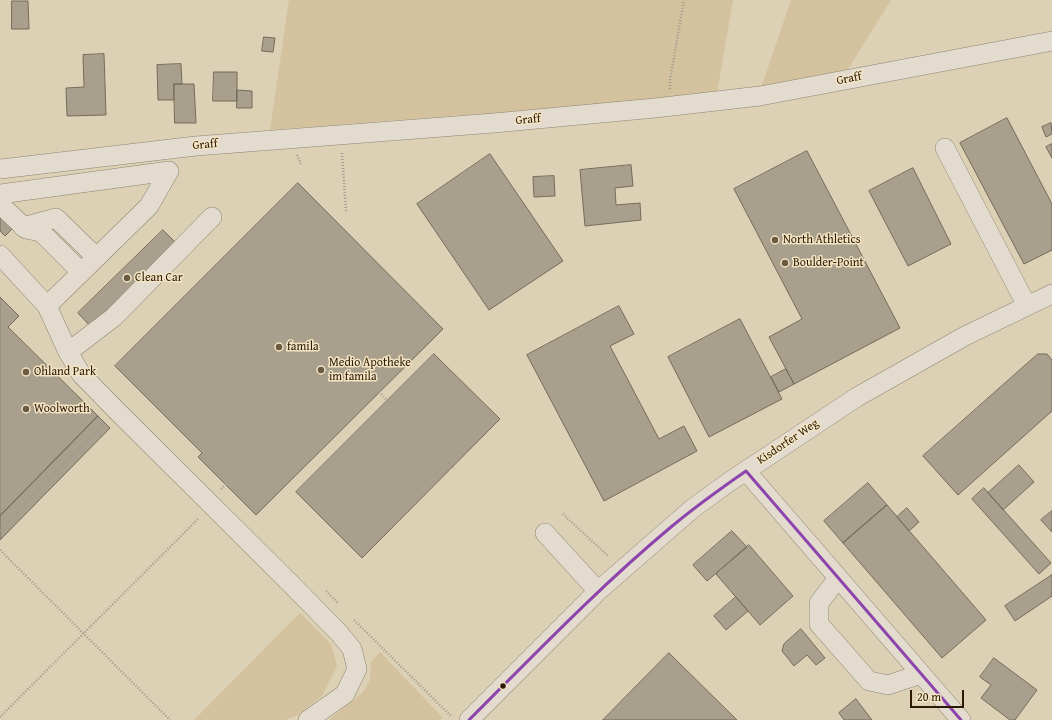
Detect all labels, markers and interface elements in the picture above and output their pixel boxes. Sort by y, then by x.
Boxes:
street label: Graff [835,70,863,88]
street label: Graff [515,112,541,128]
street label: Graff [192,137,218,153]
place label: North Athletics [783,233,860,247]
marker: North Athletics [770,235,780,245]
place label: Boulder-Point [793,256,864,270]
marker: Boulder-Point [780,258,790,268]
place label: Clean Car [135,271,183,285]
marker: Clean Car [122,273,132,283]
place label: famila [287,340,319,354]
marker: famila [274,342,284,352]
place label: Medio Apotheke im famila [329,356,411,384]
place label: Ohland Park [34,365,96,379]
marker: Medio Apotheke im famila [316,365,326,375]
marker: Ohland Park [21,367,31,377]
place label: Woolworth [34,402,90,416]
marker: Woolworth [21,404,31,414]
street label: Kisdorfer Weg [754,416,822,468]
unlabelled marker [498,681,508,691]
scale bar [912,682,966,708]
text: 20 m [917,688,941,705]

